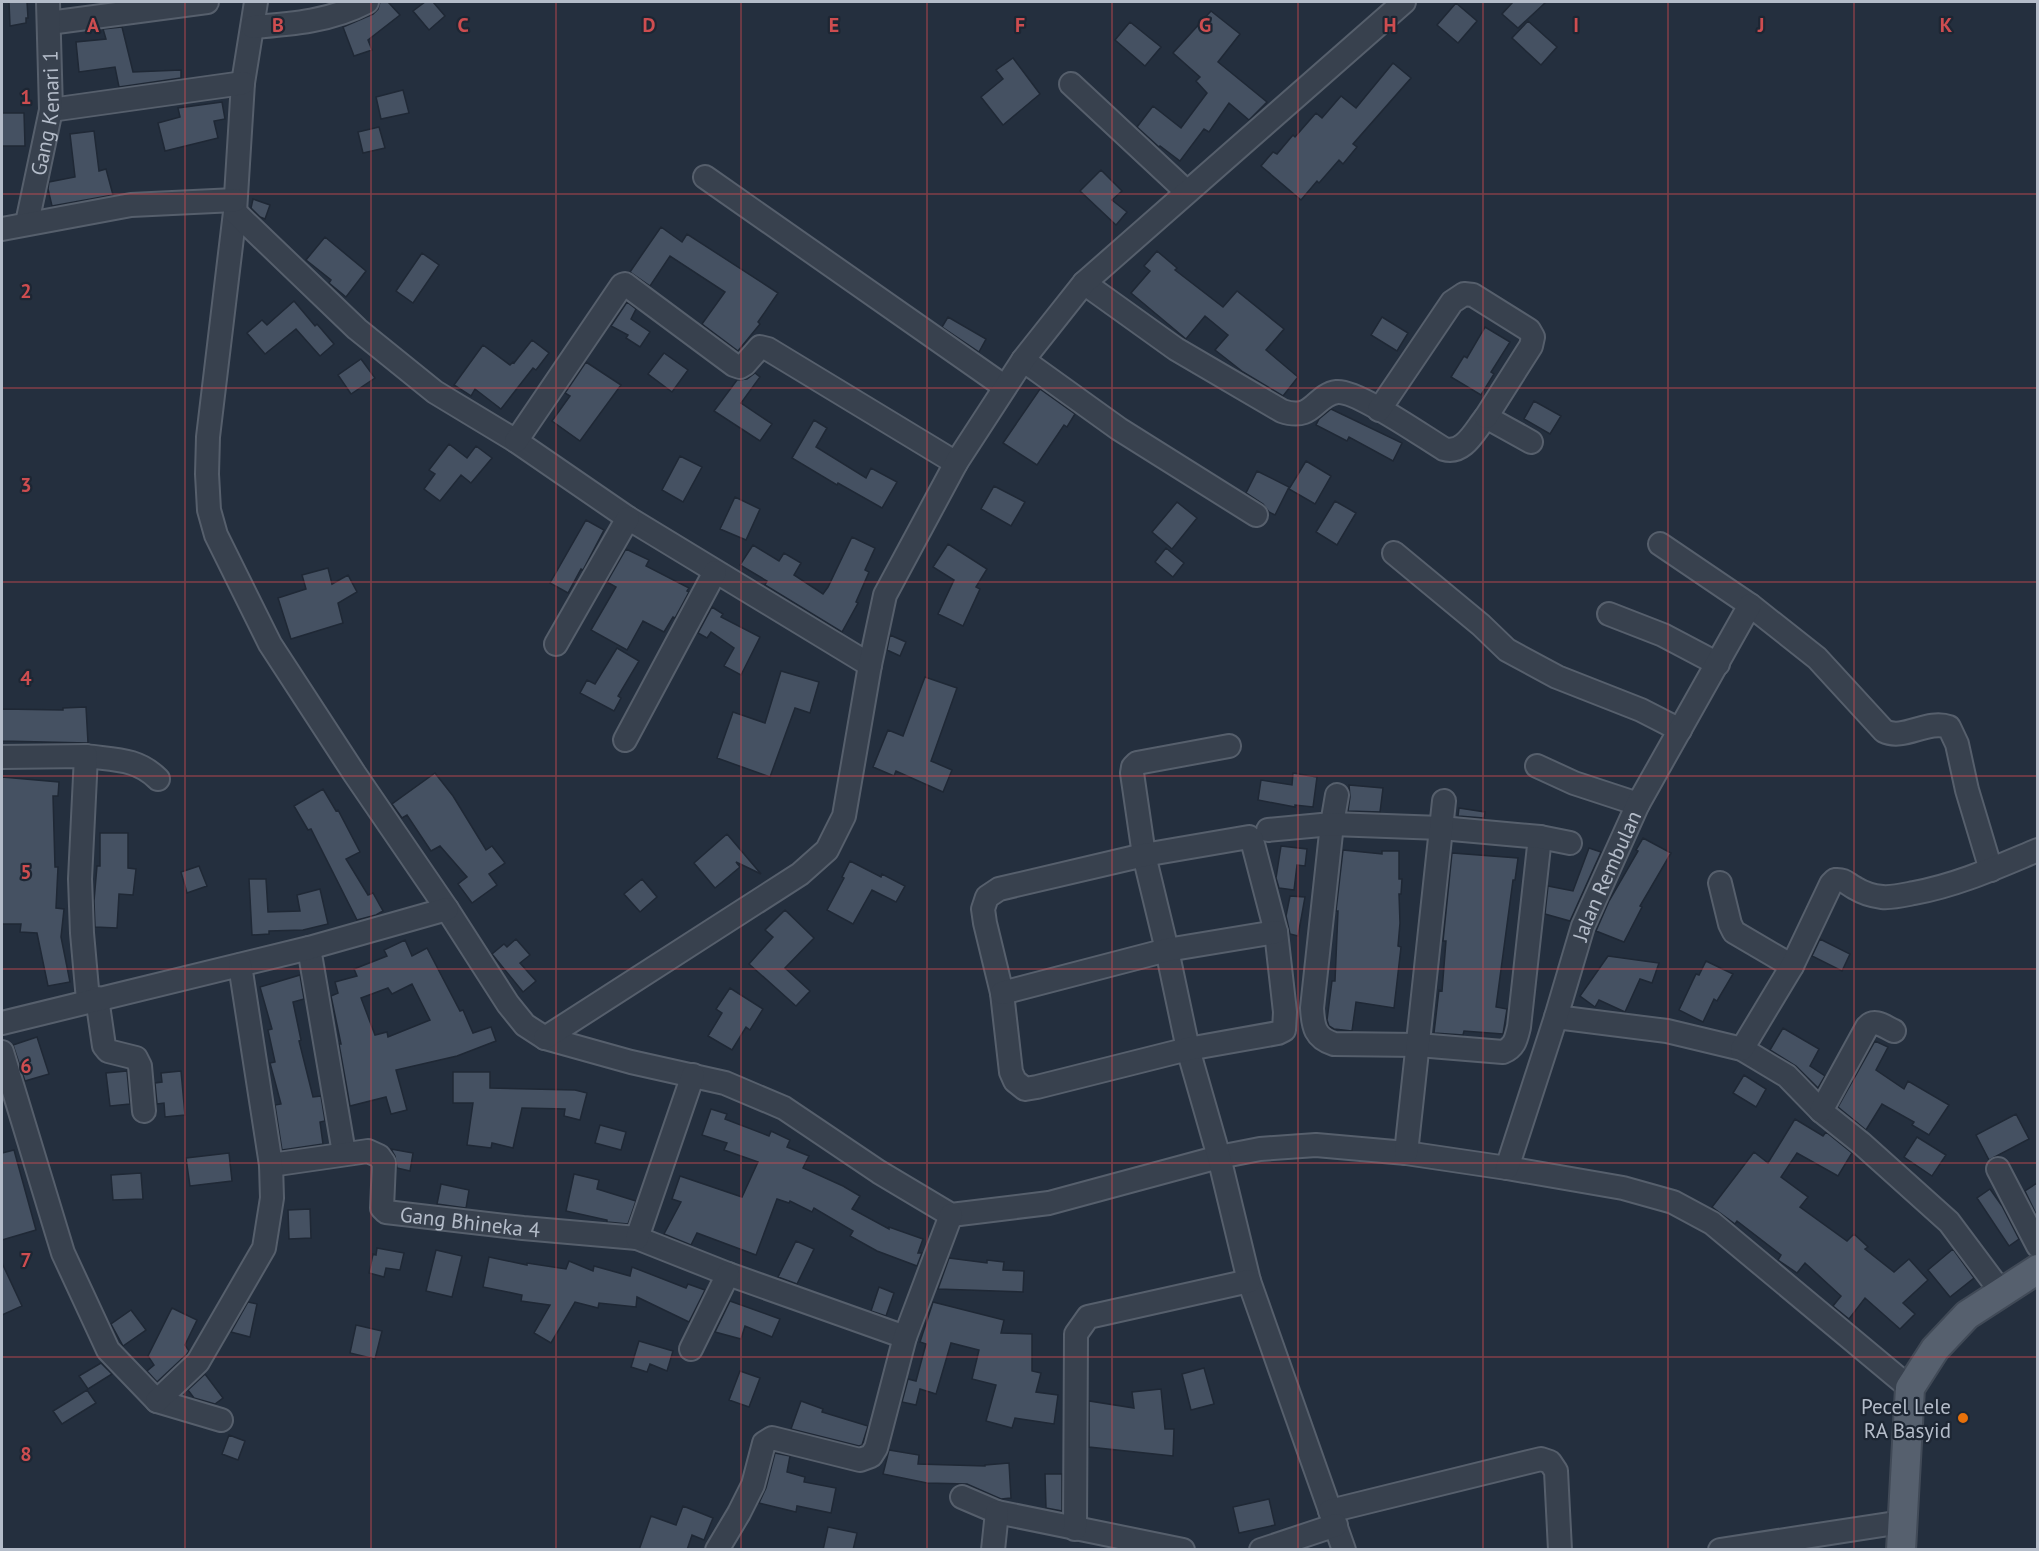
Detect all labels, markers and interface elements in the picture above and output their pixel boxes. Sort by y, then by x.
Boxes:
text: A [87,12,100,38]
text: B [272,12,284,38]
text: C [457,12,469,38]
text: D [643,12,656,38]
text: E [829,12,839,38]
text: F [1015,12,1025,38]
text: G [1199,12,1211,38]
text: H [1383,12,1397,38]
text: I [1573,12,1579,38]
text: J [1757,12,1764,38]
text: K [1940,12,1953,38]
street label: Gang Kenari 1 [23,49,61,177]
text: 2 [20,278,32,304]
text: 3 [20,472,32,498]
text: 4 [20,665,32,691]
street label: Jalan Rembulan [1566,806,1647,945]
text: 5 [20,859,32,885]
text: 6 [20,1053,32,1079]
street label: Gang Bhineka 4 [399,1200,541,1243]
text: 7 [20,1247,32,1273]
place label: Pecel Lele RA Basyid [1861,1393,1951,1444]
marker: Pecel Lele RA Basyid [1956,1411,1970,1425]
text: 8 [20,1441,32,1467]

